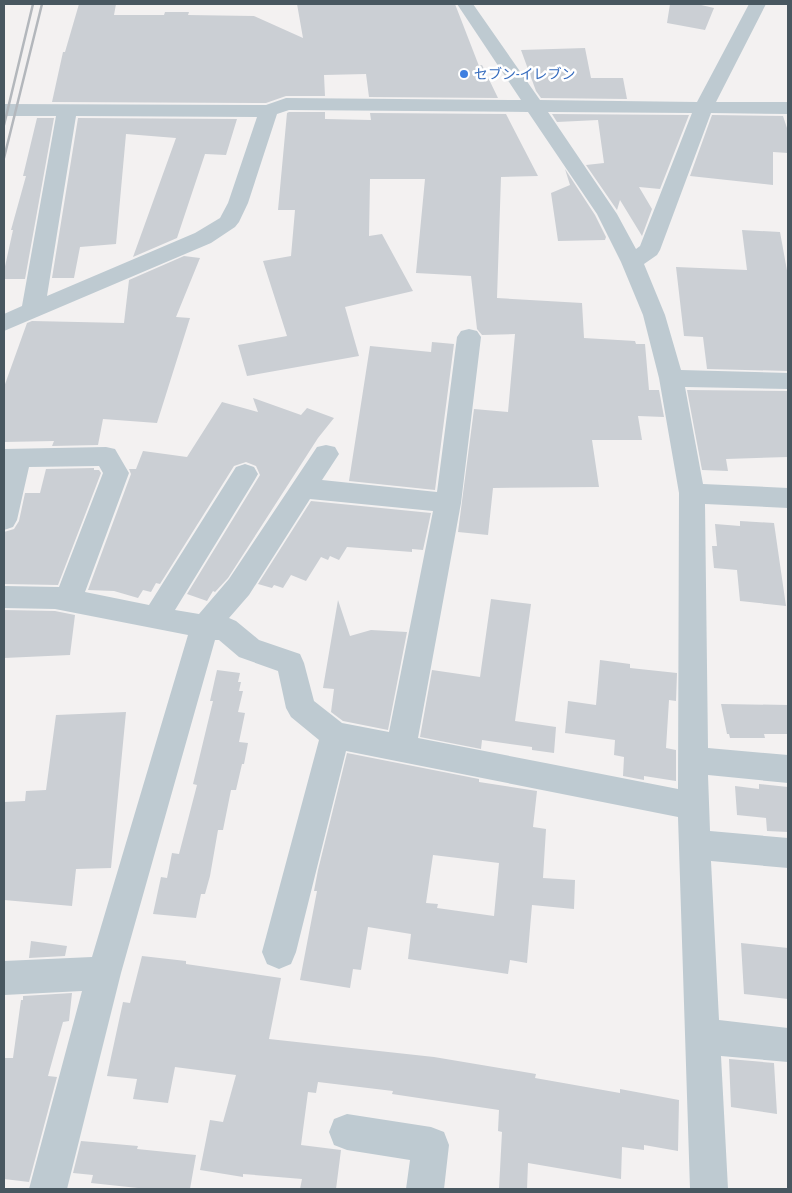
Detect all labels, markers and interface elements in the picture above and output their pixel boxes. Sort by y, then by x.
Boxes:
place label: セブン-イレブン [474,66,575,82]
marker: セブン-イレブン [458,68,470,80]

